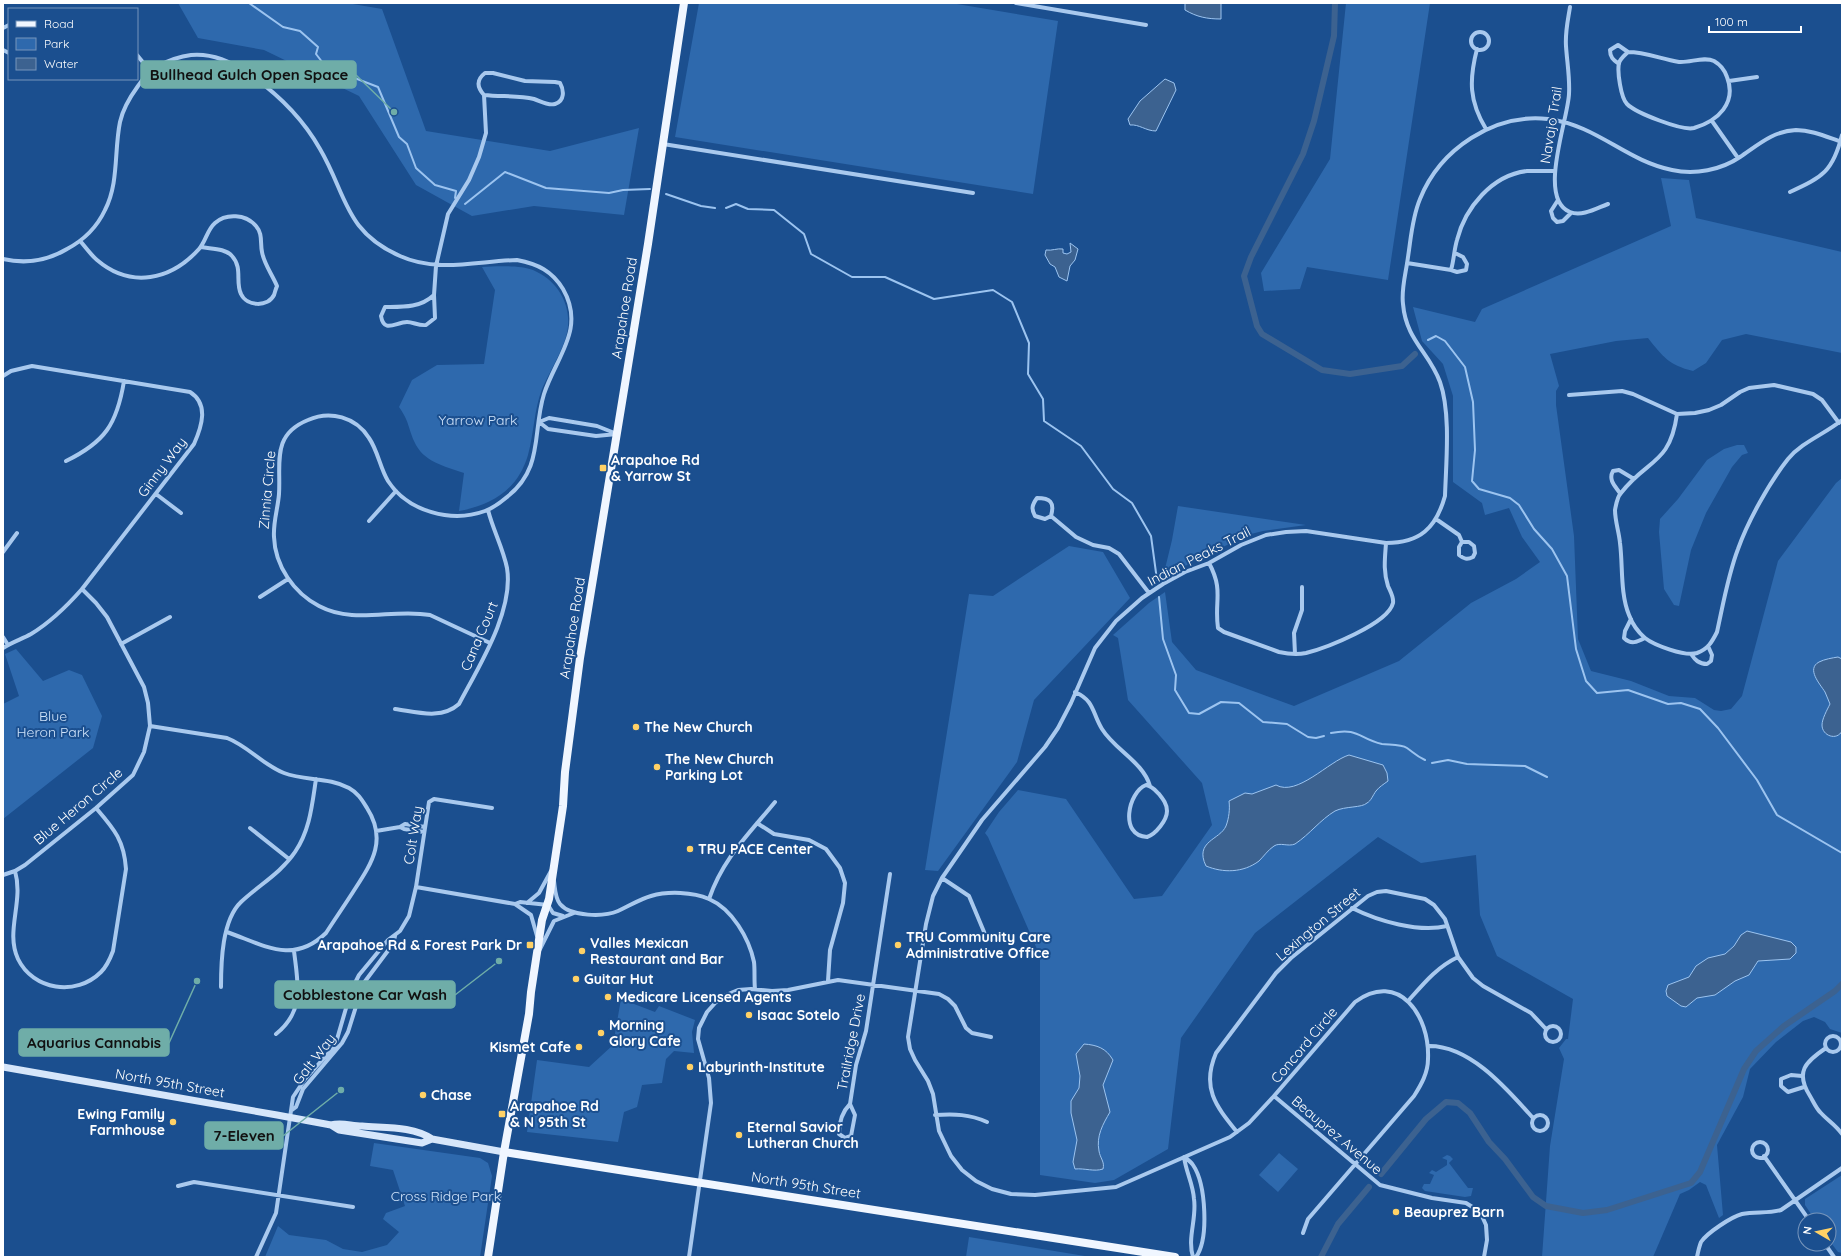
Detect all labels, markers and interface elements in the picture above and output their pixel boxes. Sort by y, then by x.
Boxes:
legend [8,8,138,80]
scale bar [1709,8,1801,34]
text: 100 m [1715,14,1748,29]
text: Road [44,16,74,31]
text: Park [44,36,69,51]
text: Water [44,56,79,71]
callout: Bullhead Gulch Open Space [141,61,356,88]
text: Bullhead Gulch Open Space [150,65,348,84]
street label: Navajo Trail [1536,85,1566,165]
street label: Arapahoe Road [607,256,641,360]
park label: Yarrow Park [439,411,517,429]
street label: Ginny Way [134,433,190,501]
street label: Zinnia Circle [255,450,279,530]
place label: Arapahoe Rd & Yarrow St [611,451,700,485]
marker: Arapahoe Rd & Yarrow St [598,463,608,473]
street label: Indian Peaks Trail [1144,522,1254,590]
street label: Arapahoe Road [555,576,589,680]
street label: Cana Court [456,598,502,673]
park label: Blue Heron Park [16,707,90,741]
place label: The New Church [644,718,753,736]
marker: The New Church [631,722,641,732]
place label: The New Church Parking Lot [665,750,774,784]
marker: The New Church Parking Lot [652,762,662,772]
street label: Blue Heron Circle [30,763,126,849]
street label: Colt Way [399,804,427,866]
place label: TRU PACE Center [698,840,813,858]
marker: TRU PACE Center [685,844,695,854]
street label: Lexington Street [1272,883,1364,965]
place label: TRU Community Care Administrative Office [906,928,1051,962]
place label: Valles Mexican Restaurant and Bar [590,934,724,968]
place label: Arapahoe Rd & Forest Park Dr [318,936,522,954]
marker: Arapahoe Rd & Forest Park Dr [525,940,535,950]
marker: TRU Community Care Administrative Office [893,940,903,950]
marker: Valles Mexican Restaurant and Bar [577,946,587,956]
place label: Guitar Hut [584,970,654,988]
marker: Guitar Hut [571,974,581,984]
callout: Cobblestone Car Wash [275,981,455,1008]
text: Cobblestone Car Wash [283,985,447,1004]
place label: Medicare Licensed Agents [616,988,792,1006]
marker: Medicare Licensed Agents [603,992,613,1002]
street label: Trailridge Drive [833,992,869,1092]
street label: Concord Circle [1267,1003,1341,1087]
place label: Isaac Sotelo [757,1006,840,1024]
marker: Isaac Sotelo [744,1010,754,1020]
place label: Morning Glory Cafe [609,1016,681,1050]
marker: Morning Glory Cafe [596,1028,606,1038]
callout: Aquarius Cannabis [19,1029,169,1056]
street label: Galt Way [288,1030,340,1088]
text: Aquarius Cannabis [27,1033,161,1052]
place label: Kismet Cafe [489,1038,571,1056]
marker: Kismet Cafe [574,1042,584,1052]
place label: Labyrinth-Institute [698,1058,825,1076]
marker: Labyrinth-Institute [685,1062,695,1072]
street label: North 95th Street [114,1065,226,1102]
place label: Chase [431,1086,472,1104]
marker: Chase [418,1090,428,1100]
street label: Beauprez Avenue [1288,1092,1386,1178]
place label: Arapahoe Rd & N 95th St [510,1097,599,1131]
place label: Ewing Family Farmhouse [77,1105,165,1139]
marker: Arapahoe Rd & N 95th St [497,1109,507,1119]
marker: Ewing Family Farmhouse [168,1117,178,1127]
place label: Eternal Savior Lutheran Church [747,1118,859,1152]
callout: 7-Eleven [205,1122,283,1149]
text: 7-Eleven [213,1126,275,1145]
marker: Eternal Savior Lutheran Church [734,1130,744,1140]
street label: North 95th Street [750,1167,862,1203]
park label: Cross Ridge Park [391,1187,501,1205]
place label: Beauprez Barn [1404,1203,1504,1221]
marker: Beauprez Barn [1391,1207,1401,1217]
north arrow [1797,1212,1837,1252]
text: N [1800,1225,1815,1236]

